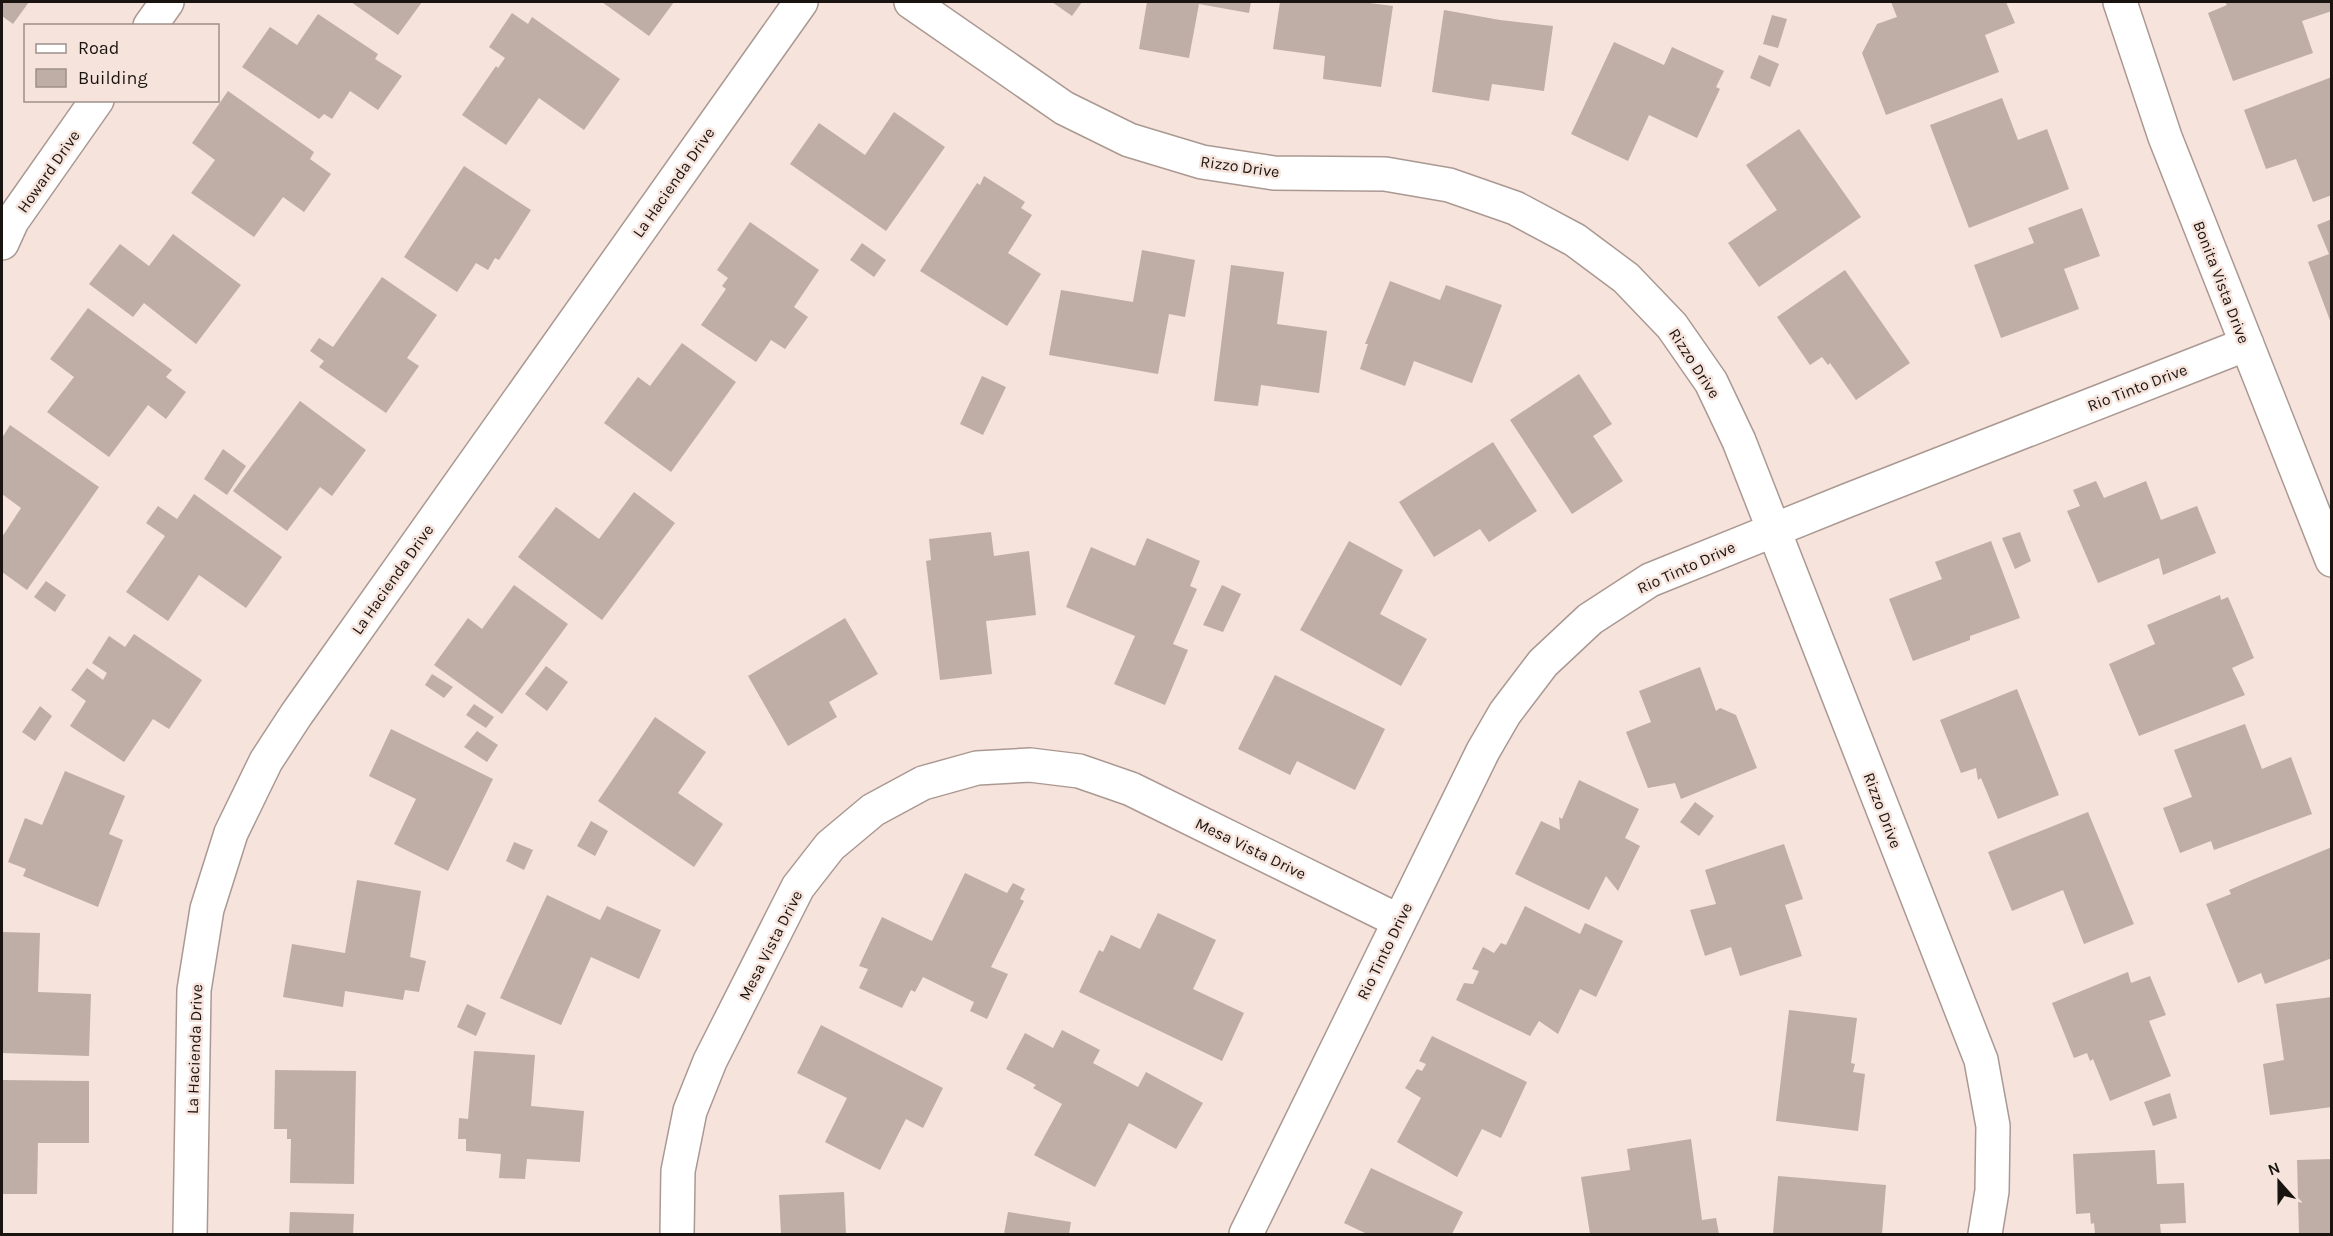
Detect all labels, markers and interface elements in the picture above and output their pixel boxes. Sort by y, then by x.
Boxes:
legend [24,24,219,102]
text: Road [78,37,119,59]
text: Building [78,67,148,89]
street label: La Hacienda Drive [628,124,718,241]
street label: Howard Drive [13,126,84,216]
street label: Rizzo Drive [1199,152,1281,181]
street label: Bonita Vista Drive [2189,218,2254,346]
street label: Rizzo Drive [1665,325,1724,402]
street label: Rio Tinto Drive [2085,360,2190,415]
street label: La Hacienda Drive [347,521,437,638]
street label: Rio Tinto Drive [1634,537,1738,598]
street label: Rizzo Drive [1859,770,1906,851]
street label: Mesa Vista Drive [1192,813,1309,883]
street label: Mesa Vista Drive [735,887,806,1003]
street label: Rio Tinto Drive [1353,900,1416,1003]
street label: La Hacienda Drive [183,984,206,1114]
north arrow [2249,1152,2309,1212]
text: N [2265,1158,2283,1179]

